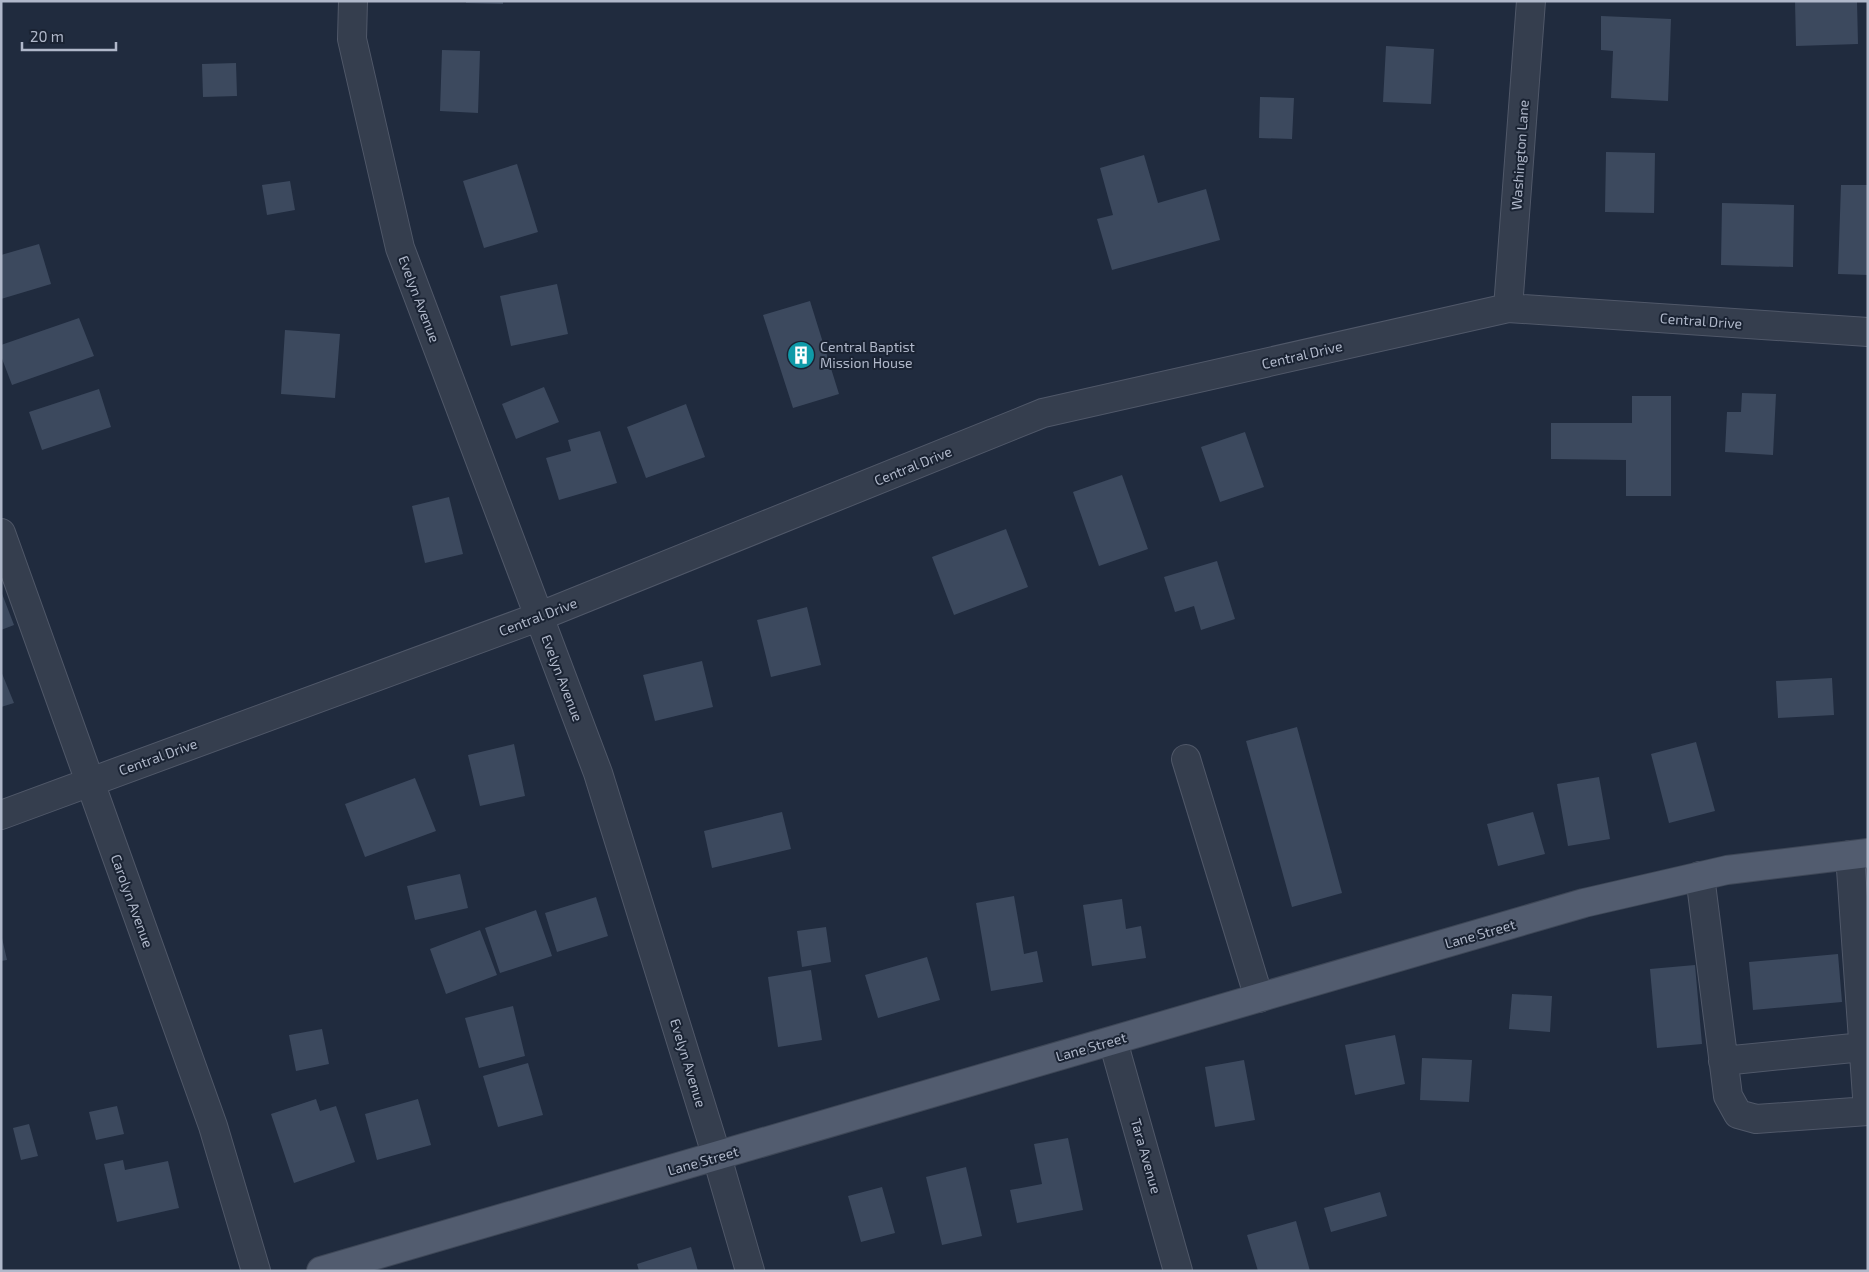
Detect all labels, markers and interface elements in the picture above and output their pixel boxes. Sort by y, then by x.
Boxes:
scale bar [22,20,116,52]
text: 20 m [30,27,64,45]
street label: Washington Lane [1507,99,1532,211]
street label: Evelyn Avenue [395,253,444,345]
street label: Central Drive [1659,309,1743,332]
street label: Central Drive [1260,337,1344,372]
place label: Central Baptist Mission House [820,338,915,371]
building icon: Central Baptist Mission House [786,340,816,370]
street label: Central Drive [871,442,954,489]
street label: Central Drive [496,594,579,639]
street label: Evelyn Avenue [538,632,587,724]
street label: Central Drive [116,734,199,779]
street label: Carolyn Avenue [108,852,157,950]
street label: Lane Street [1443,915,1517,952]
street label: Evelyn Avenue [667,1016,710,1109]
street label: Lane Street [1054,1028,1128,1065]
street label: Tara Avenue [1128,1116,1165,1195]
street label: Lane Street [666,1142,740,1179]

